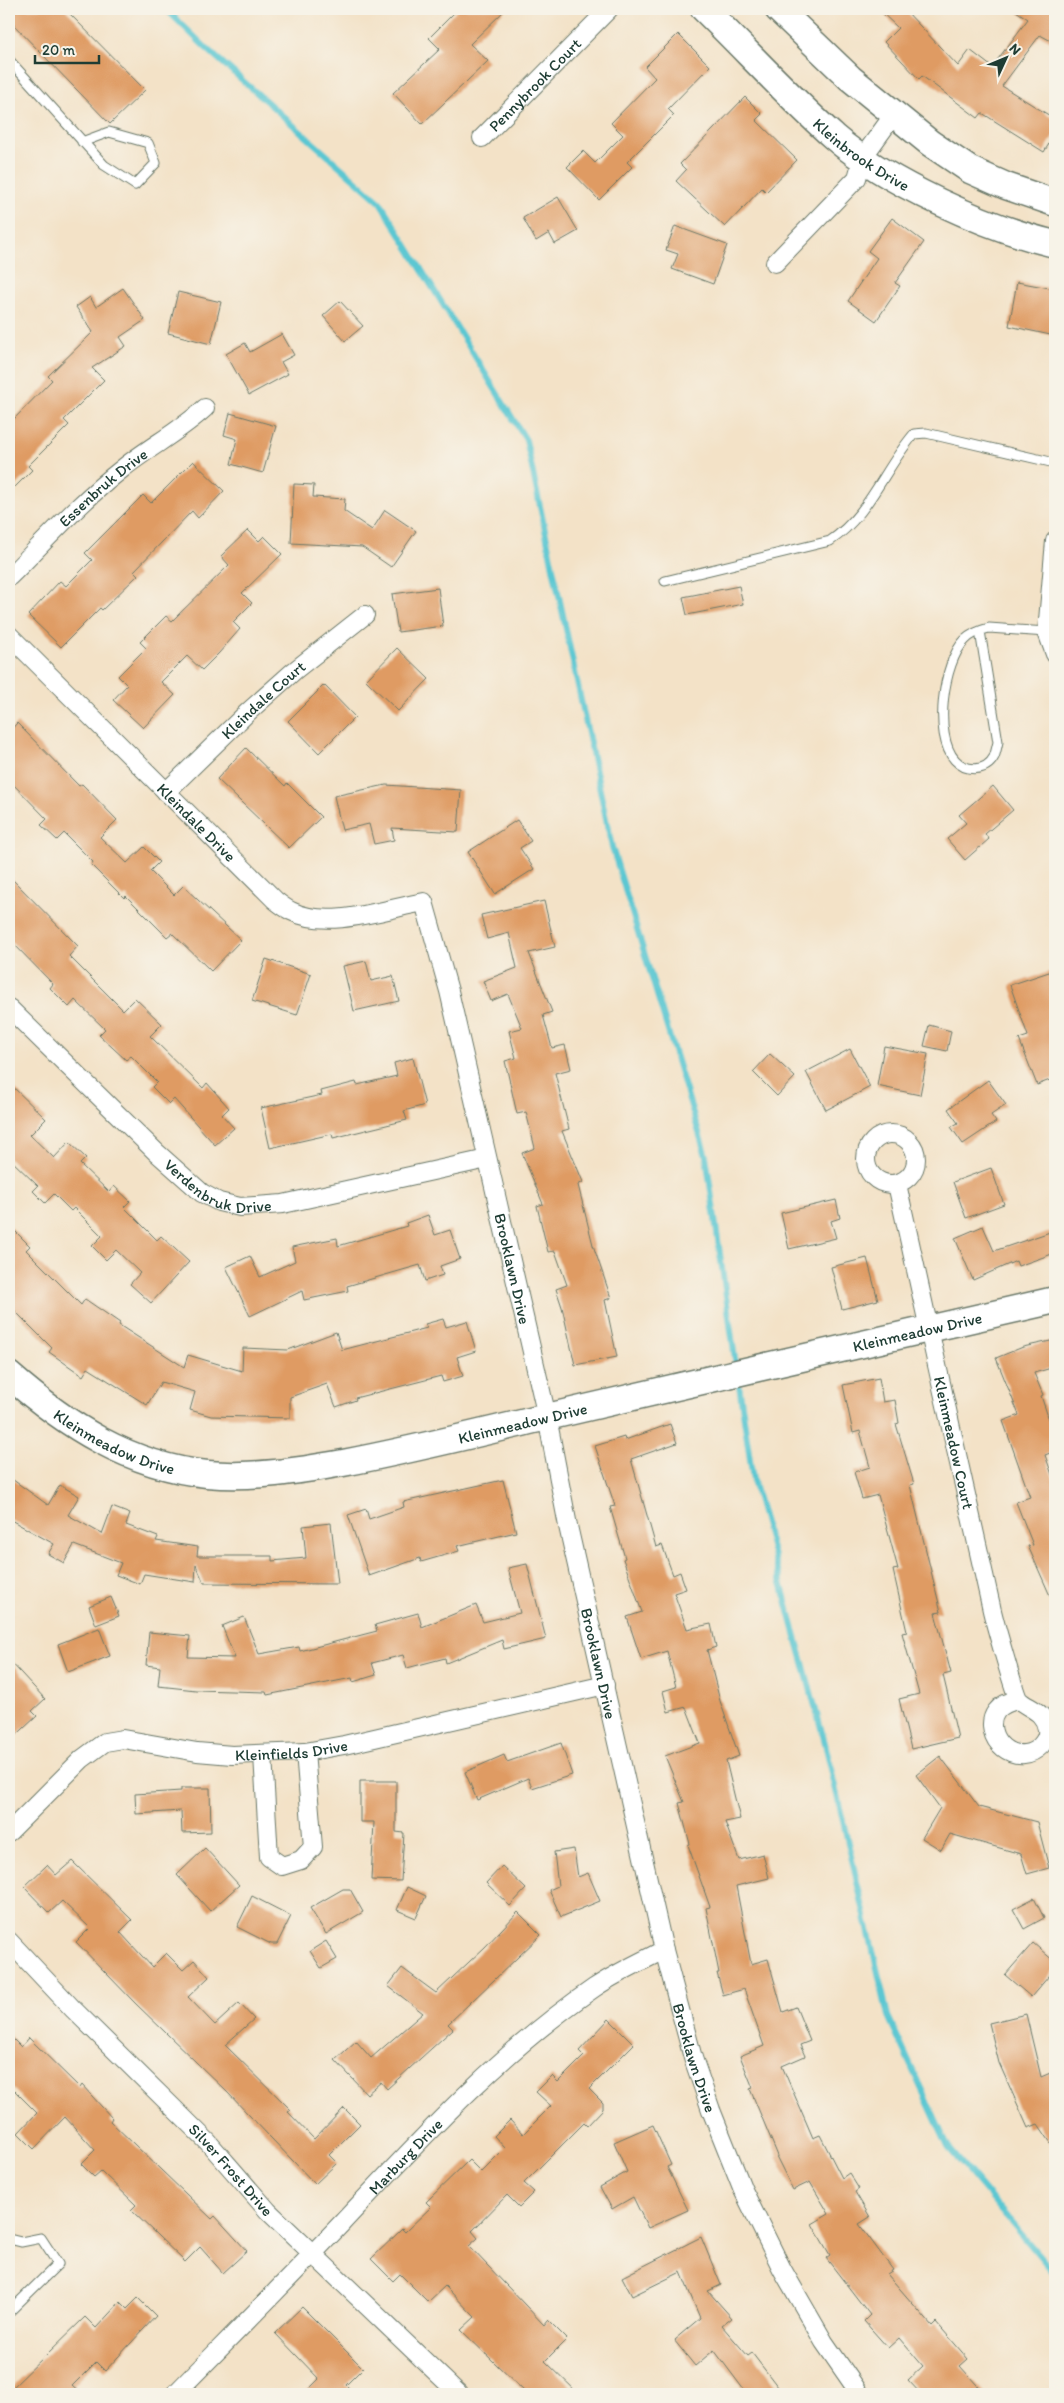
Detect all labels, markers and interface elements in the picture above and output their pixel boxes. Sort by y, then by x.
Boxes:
scale bar [35,32,99,64]
north arrow [982,32,1032,82]
street label: Pennybrook Court [484,34,585,135]
text: N [1006,40,1024,59]
text: 20 m [42,41,76,59]
street label: Kleinbrook Drive [809,114,913,195]
street label: Essenbruk Drive [55,444,151,531]
street label: Kleindale Court [217,656,309,743]
street label: Kleindale Drive [153,779,240,866]
street label: Verdenbruk Drive [161,1155,272,1217]
street label: Brooklawn Drive [491,1211,535,1326]
street label: Kleinmeadow Drive [851,1308,984,1356]
street label: Kleinmeadow Court [930,1374,978,1511]
street label: Kleinmeadow Drive [456,1398,589,1447]
street label: Kleinmeadow Drive [50,1405,177,1478]
street label: Brooklawn Drive [577,1606,621,1721]
street label: Kleinfields Drive [235,1735,349,1764]
street label: Brooklawn Drive [669,2001,721,2115]
street label: Marburg Drive [364,2114,446,2198]
street label: Silver Frost Drive [185,2119,277,2220]

